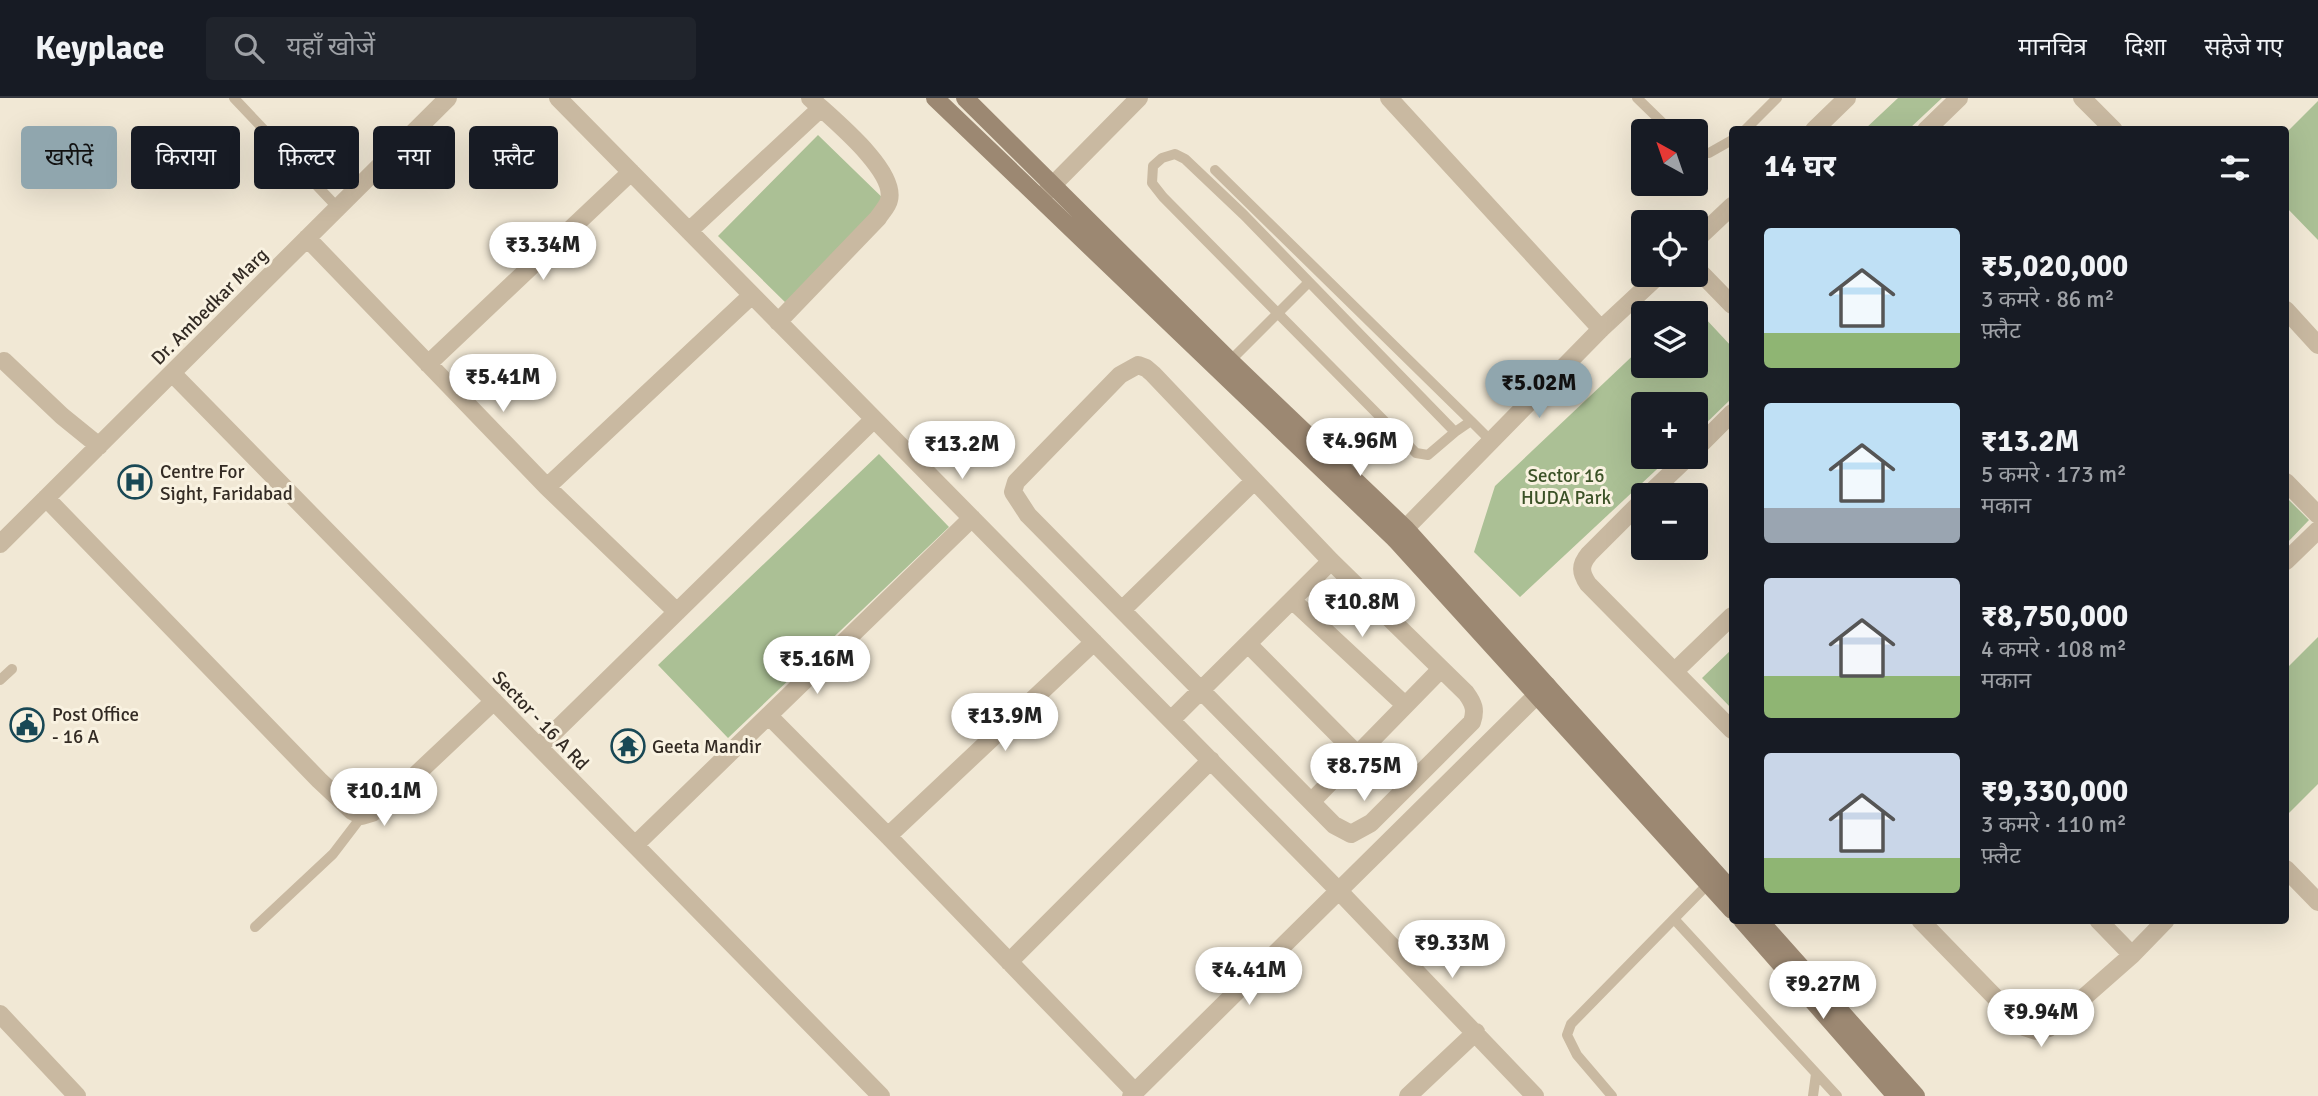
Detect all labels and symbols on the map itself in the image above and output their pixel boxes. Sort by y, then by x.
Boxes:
north arrow [1631,119,1708,196]
pin: ₹3.34M [486,222,600,282]
street label: Dr. Ambedkar Marg [146,243,273,370]
pin: ₹5.41M [446,354,560,414]
pin: ₹5.02M [1482,360,1596,420]
pin: ₹4.96M [1303,418,1417,478]
pin: ₹13.2M [905,422,1019,481]
place label: Centre For Sight, Faridabad [160,460,293,506]
hospital icon: Centre For Sight, Faridabad [116,463,154,501]
park label: Sector 16 HUDA Park [1521,464,1611,510]
pin: ₹10.8M [1305,580,1419,639]
pin: ₹5.16M [760,636,874,696]
street label: Sector - 16 A Rd [487,666,594,775]
pin: ₹13.9M [948,694,1062,753]
place label: Post Office - 16 A [52,703,139,749]
public building icon: Post Office - 16 A [8,706,46,744]
temple icon: Geeta Mandir [609,727,647,765]
place label: Geeta Mandir [652,735,761,759]
pin: ₹8.75M [1307,744,1421,803]
pin: ₹10.1M [327,768,441,828]
pin: ₹9.33M [1395,920,1509,980]
pin: ₹4.41M [1192,948,1306,1007]
pin: ₹9.27M [1766,962,1880,1021]
pin: ₹9.94M [1984,990,2098,1049]

